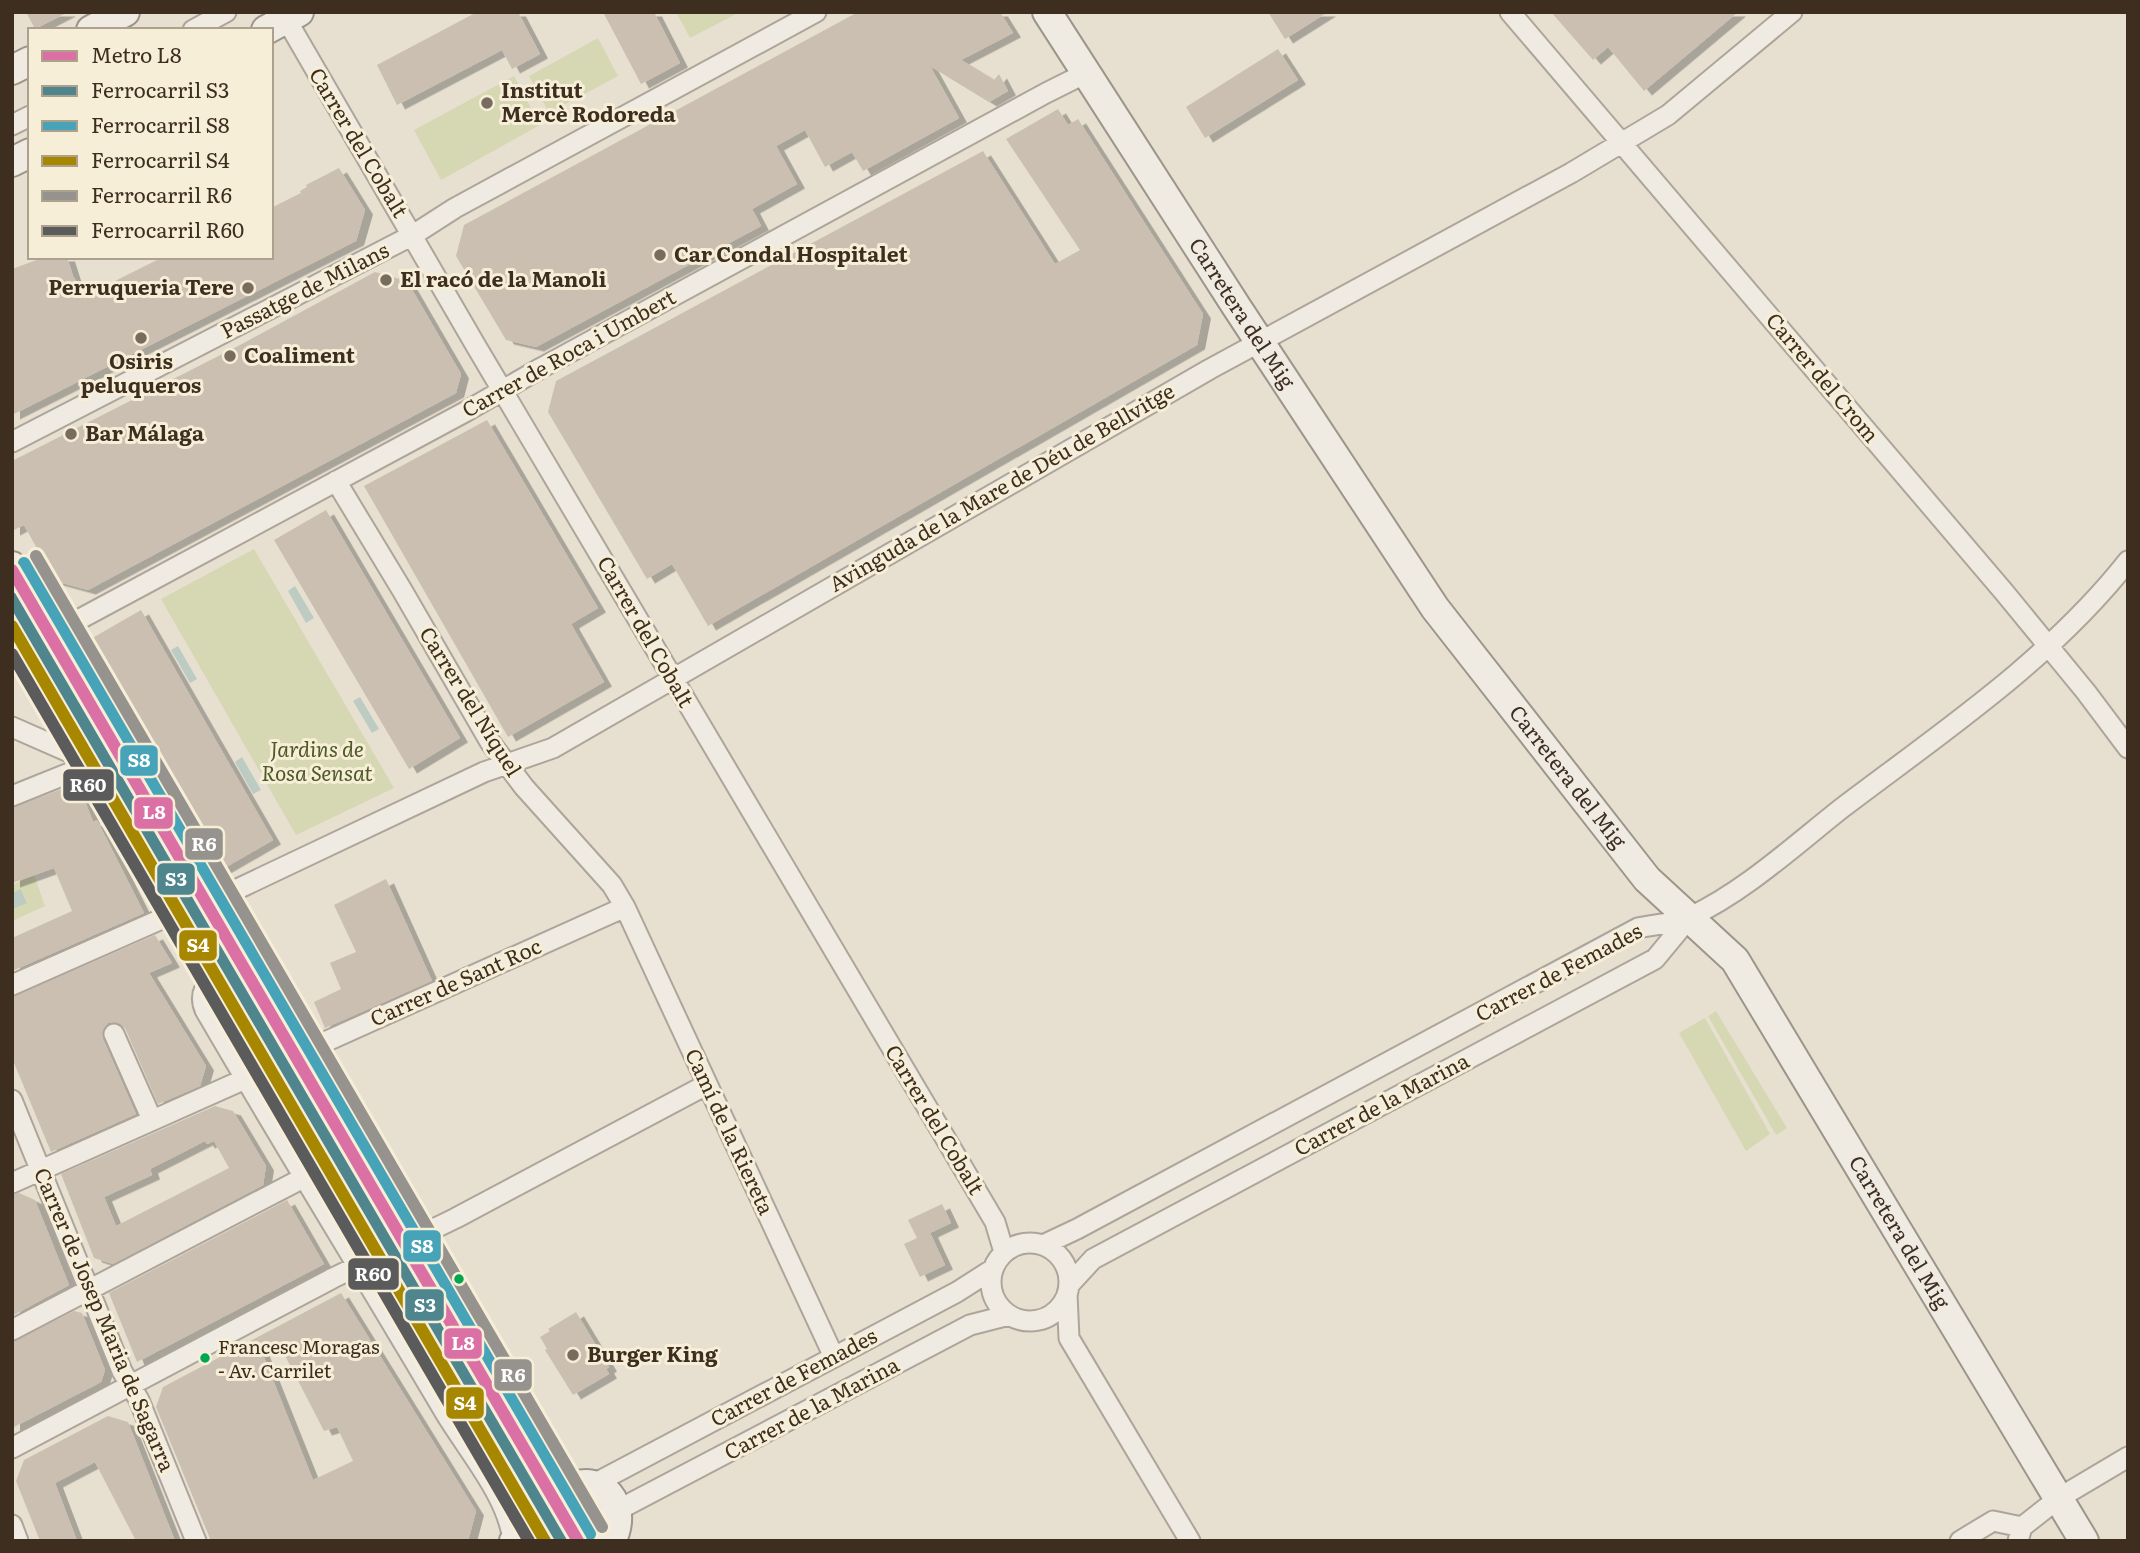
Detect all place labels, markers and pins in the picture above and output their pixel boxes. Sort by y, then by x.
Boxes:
place label: Institut Mercè Rodoreda [501,73,677,128]
marker: Institut Mercè Rodoreda [479,95,495,111]
place label: Car Condal Hospitalet [674,237,908,268]
marker: Car Condal Hospitalet [652,247,668,263]
place label: El racó de la Manoli [400,262,607,293]
place label: Perruqueria Tere [48,270,234,301]
marker: El racó de la Manoli [378,272,394,288]
marker: Perruqueria Tere [240,280,256,296]
marker: Osiris peluqueros [133,330,149,346]
place label: Coaliment [244,338,356,369]
place label: Osiris peluqueros [81,344,201,399]
marker: Coaliment [222,348,238,364]
place label: Bar Málaga [85,416,205,447]
marker: Bar Málaga [63,426,79,442]
unlabelled marker [452,1272,466,1286]
place label: Francesc Moragas - Av. Carrilet [218,1332,380,1384]
place label: Burger King [587,1337,718,1368]
marker: Burger King [565,1347,581,1363]
marker: Francesc Moragas - Av. Carrilet [198,1351,212,1365]

